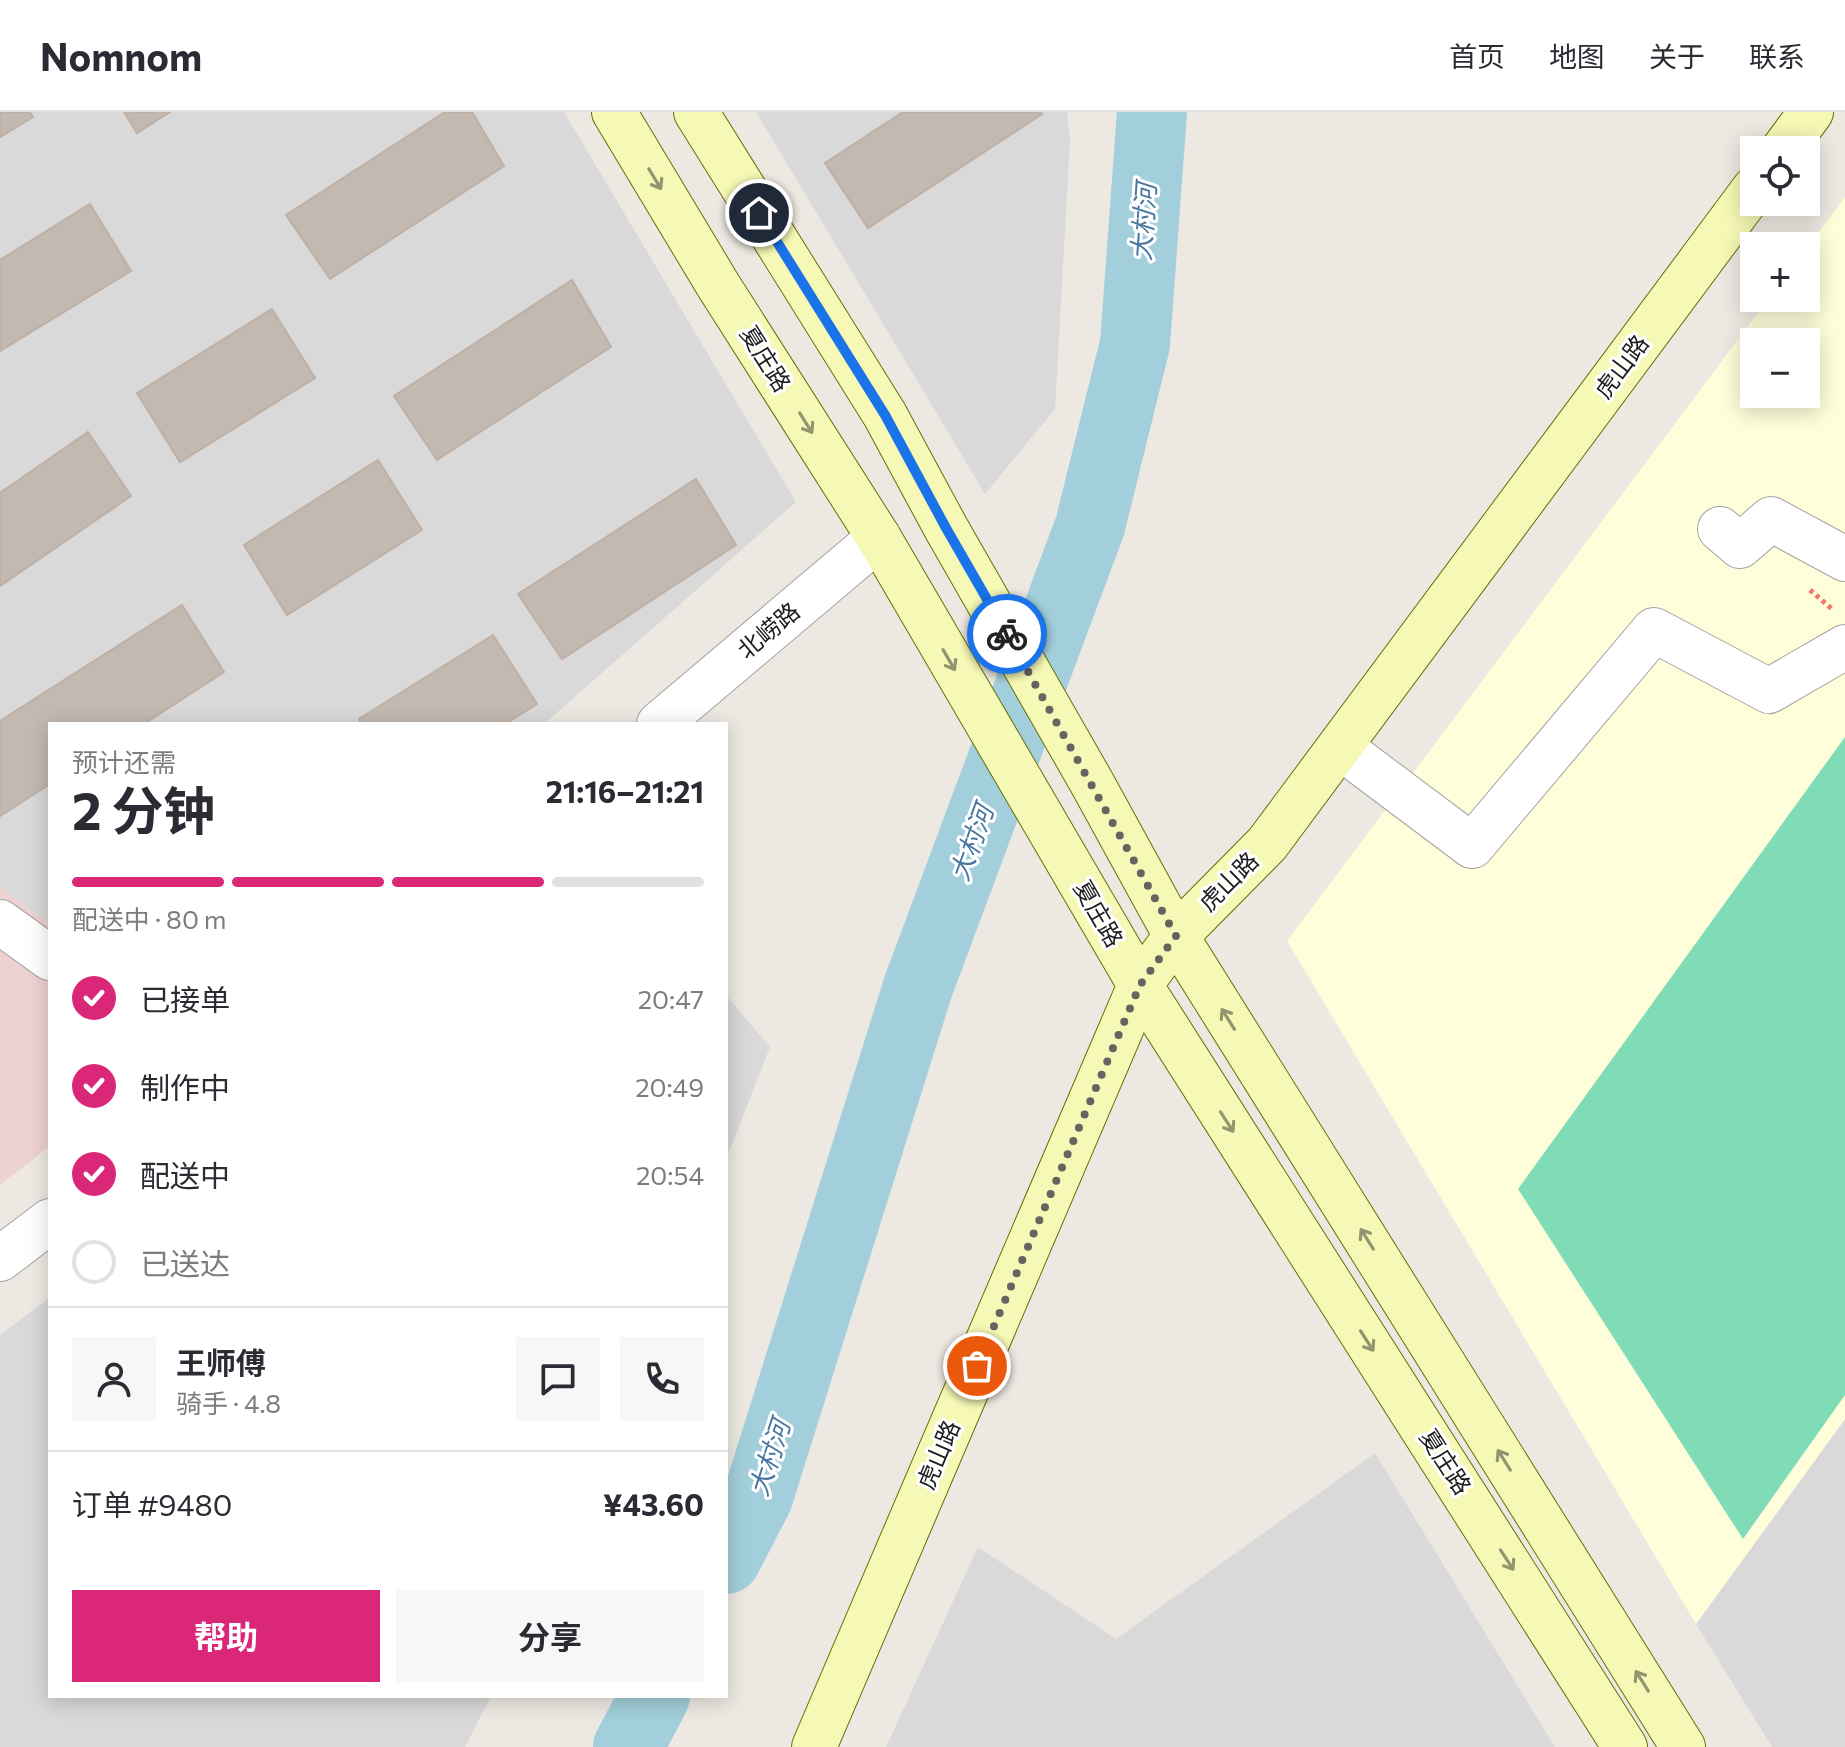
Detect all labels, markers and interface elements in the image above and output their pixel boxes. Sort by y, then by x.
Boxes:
text: Nomnom [40,32,202,79]
text: 首页 [1449,39,1505,73]
text: 地图 [1549,39,1605,73]
text: 关于 [1649,39,1705,73]
text: 联系 [1749,39,1805,73]
map controls [1740,136,1820,408]
button: locate [1740,136,1820,216]
one-way arrow [647,167,663,190]
water label: 大村河 [1124,177,1161,262]
pin [725,179,793,247]
icon: home [737,191,781,235]
button: + [1740,232,1820,312]
street label: 夏庄路 [735,320,798,396]
button: − [1740,328,1820,408]
street label: 虎山路 [1588,329,1654,404]
one-way arrow [798,412,815,434]
courier [967,594,1047,674]
street label: 北崂路 [731,596,805,664]
icon: bike [985,612,1029,656]
one-way arrow [941,648,957,671]
text: 预计还需 [72,746,176,777]
text: 21:16–21:21 [546,772,704,809]
text: 2 分钟 [72,777,216,841]
water label: 大村河 [943,796,1000,884]
street label: 虎山路 [1192,845,1264,917]
street label: 夏庄路 [1069,875,1130,952]
text: 配送中 · 80 m [72,903,227,934]
icon: check [72,976,116,1020]
text: 已接单 [140,980,230,1017]
text: 20:47 [638,983,704,1014]
one-way arrow [1220,1009,1237,1031]
icon: check [72,1064,116,1108]
text: 制作中 [140,1068,230,1105]
text: 20:49 [635,1071,704,1102]
one-way arrow [1219,1110,1235,1133]
icon: check [72,1152,116,1196]
text: 配送中 [140,1156,230,1193]
text: 20:54 [636,1159,704,1190]
one-way arrow [1359,1228,1375,1251]
text: 已送达 [140,1244,230,1281]
one-way arrow [1359,1329,1375,1352]
pin [943,1332,1011,1400]
button: person [72,1337,156,1421]
button: chat [516,1337,600,1421]
button: phone [620,1337,704,1421]
text: 王师傅 [176,1343,266,1380]
icon: bag [955,1344,999,1388]
text: 骑手 · 4.8 [176,1387,281,1418]
water label: 大村河 [742,1411,797,1499]
street label: 虎山路 [910,1416,965,1493]
street label: 夏庄路 [1414,1423,1478,1499]
one-way arrow [1496,1449,1512,1472]
text: 订单 #9480 [72,1485,232,1522]
text: ¥43.60 [603,1485,704,1522]
one-way arrow [1500,1548,1516,1571]
button: 帮助 [72,1590,380,1682]
button: 分享 [396,1590,704,1682]
one-way arrow [1633,1670,1649,1693]

